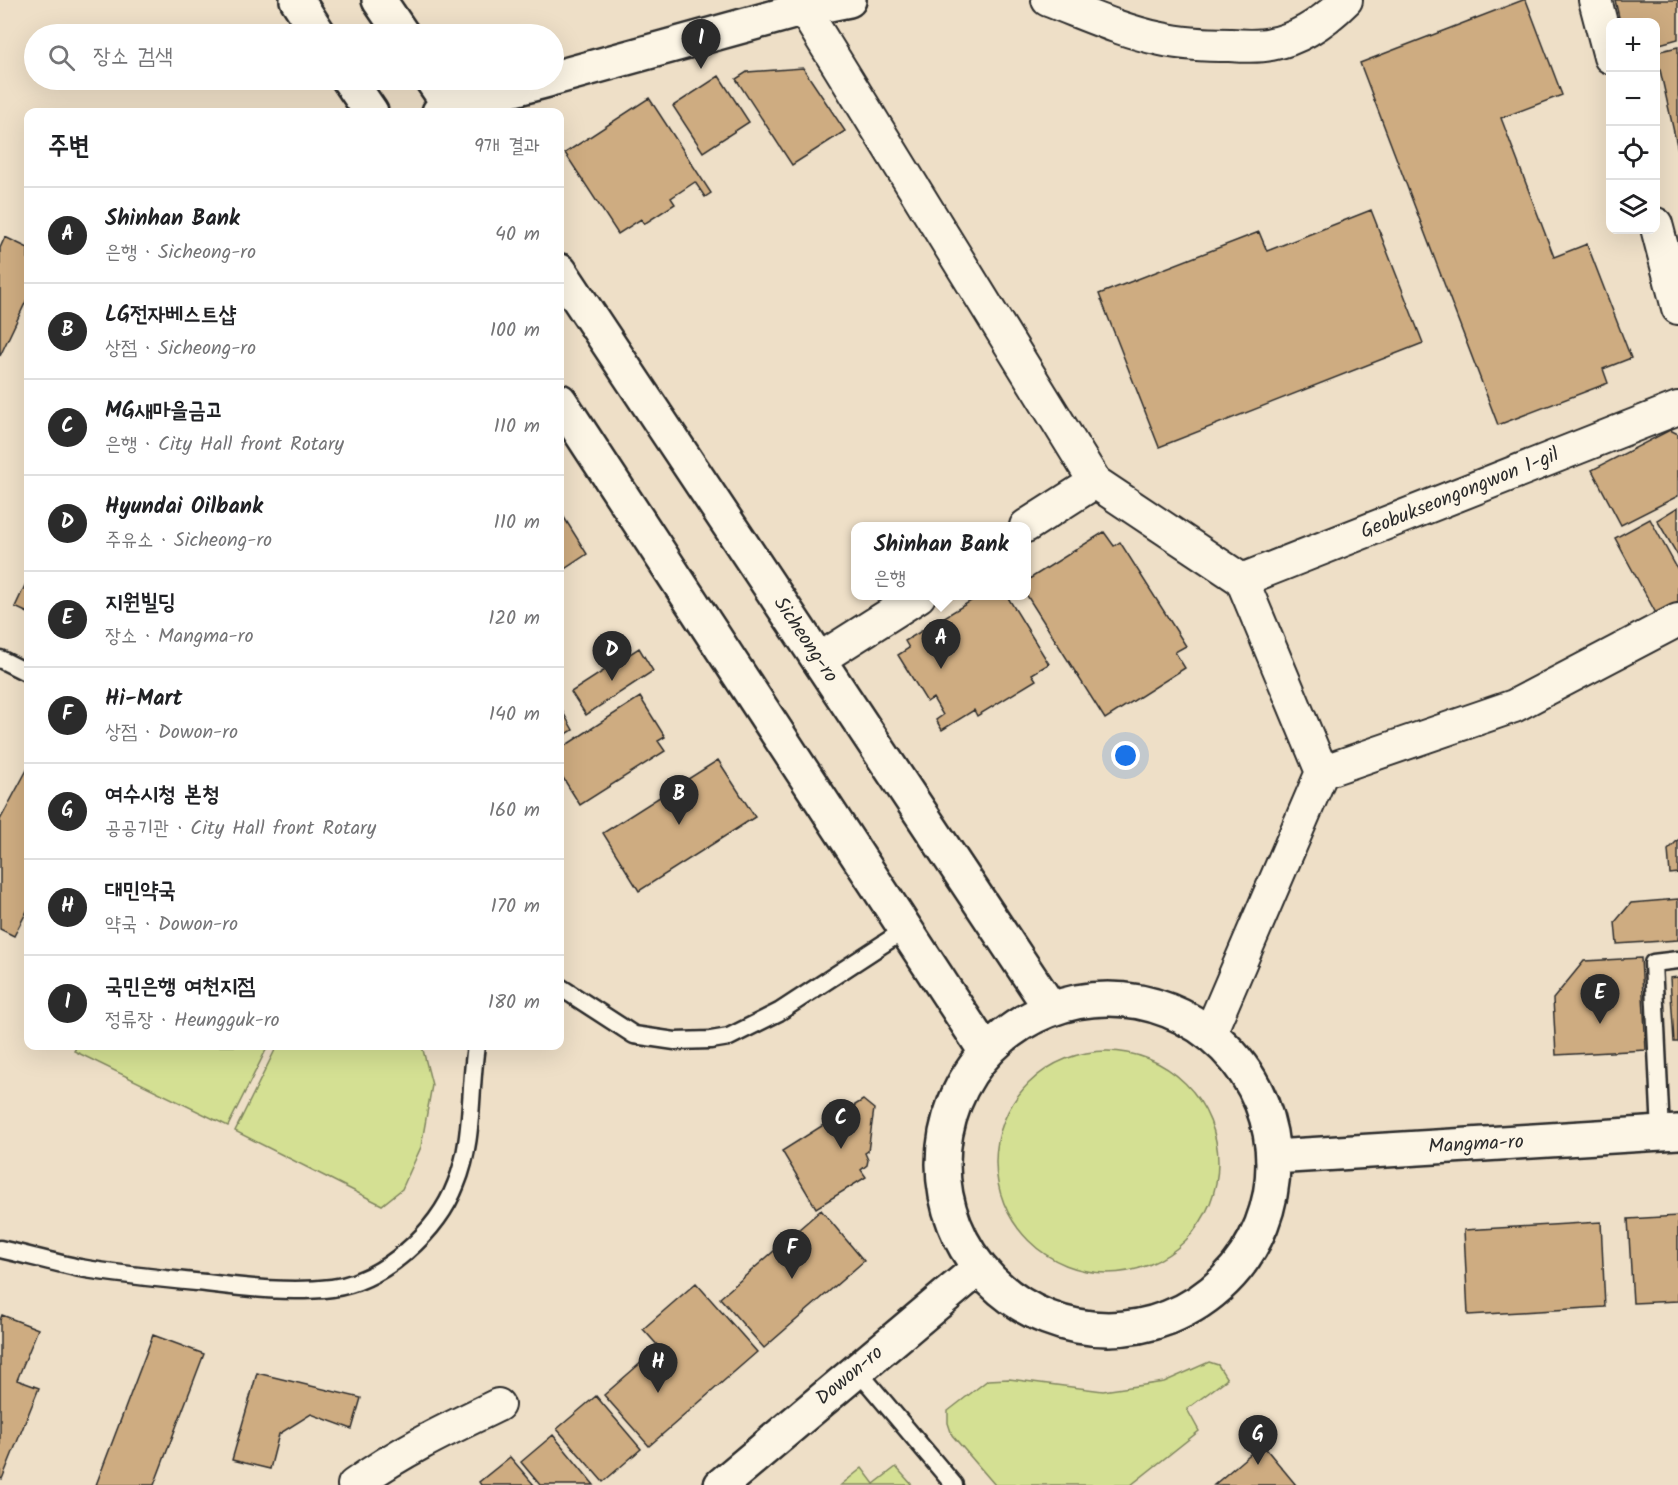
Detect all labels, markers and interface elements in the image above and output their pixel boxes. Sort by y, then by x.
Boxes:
map controls [1606,18,1660,234]
button: + [1606,18,1660,72]
pin: I [682,20,720,69]
search box [24,24,564,90]
text: 장소 검색 [93,40,173,75]
icon: search [45,41,78,74]
button: − [1606,72,1660,126]
text: 주변 [48,126,90,168]
button: locate [1606,126,1660,180]
text: 9개 결과 [474,131,540,163]
button: layers [1606,180,1660,234]
text: Shinhan Bank [105,202,240,237]
text: A [61,219,74,251]
text: 40 m [495,219,540,251]
text: 은행 · Sicheong-ro [105,237,256,269]
text: LG전자베스트샵 [105,298,236,333]
text: B [61,315,74,347]
text: 100 m [490,315,540,347]
text: 상점 · Sicheong-ro [105,333,256,365]
text: MG새마을금고 [105,394,223,429]
text: C [61,411,74,443]
text: 110 m [494,411,540,443]
text: 은행 · City Hall front Rotary [105,429,344,461]
street label: Geobukseongongwon 1-gil [1356,440,1564,548]
text: Hyundai Oilbank [105,490,263,525]
text: D [61,507,74,539]
text: 110 m [494,507,540,539]
popup [851,522,1031,600]
text: 주유소 · Sicheong-ro [105,525,272,557]
text: Shinhan Bank [874,528,1008,563]
text: 은행 [874,563,906,595]
text: 지원빌딩 [105,586,176,621]
street label: Sicheong-ro [764,590,846,690]
text: E [62,603,73,635]
text: 120 m [488,603,540,635]
pin: A [922,620,960,669]
text: 장소 · Mangma-ro [105,621,253,653]
pin: D [592,632,632,681]
text: Hi-Mart [105,682,182,717]
text: F [62,699,73,731]
text: 140 m [489,699,540,731]
text: 상점 · Dowon-ro [105,717,238,749]
your location [1111,741,1140,770]
pin: B [660,776,698,825]
text: 여수시청 본청 [105,778,220,813]
text: G [62,795,73,827]
text: 160 m [489,795,540,827]
text: 공공기관 · City Hall front Rotary [105,813,376,845]
text: 대민약국 [105,874,176,909]
text: H [61,891,74,923]
text: 170 m [491,891,540,923]
text: 약국 · Dowon-ro [105,909,238,941]
text: 국민은행 여천지점 [105,970,255,1005]
pin: E [1580,974,1620,1024]
text: I [64,987,71,1019]
text: 180 m [488,987,540,1019]
text: 정류장 · Heungguk-ro [105,1005,280,1037]
pin: C [822,1100,860,1149]
street label: Mangma-ro [1427,1127,1525,1163]
pin: F [772,1230,812,1279]
street label: Dowon-ro [809,1338,891,1414]
pin: H [638,1344,678,1393]
pin: G [1238,1416,1278,1465]

